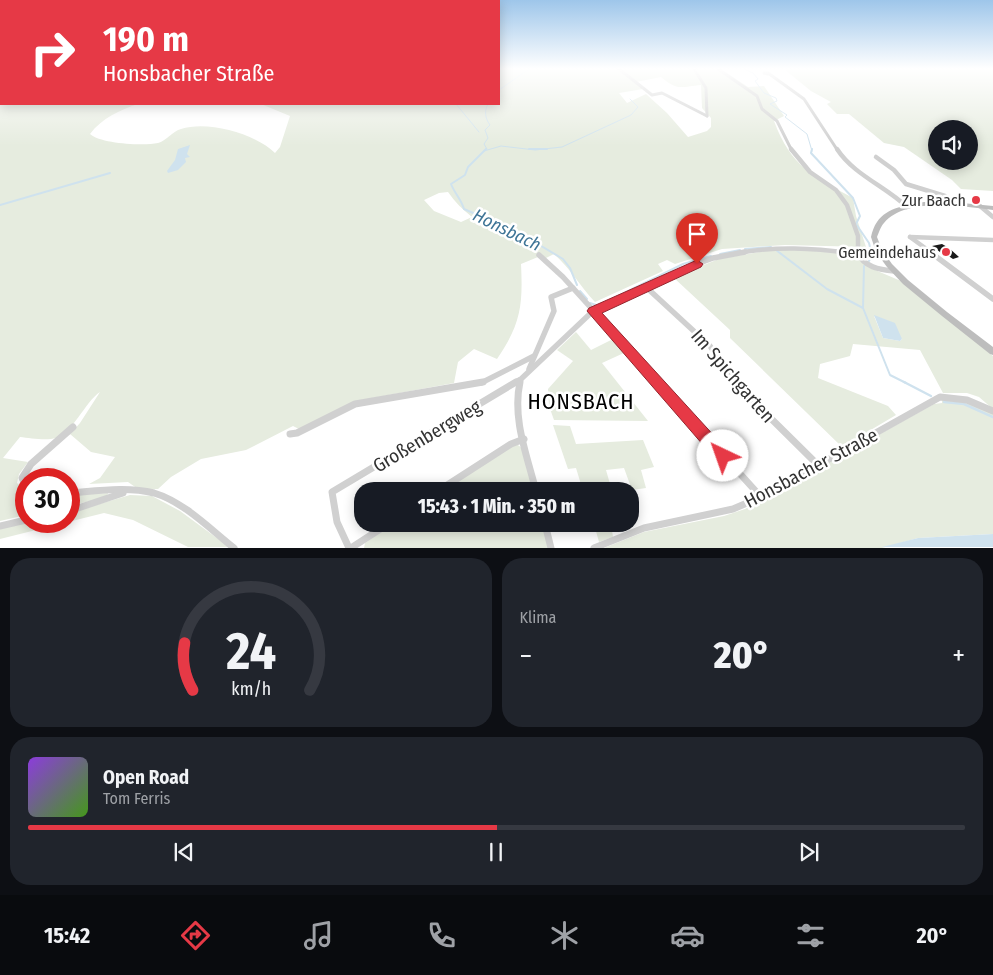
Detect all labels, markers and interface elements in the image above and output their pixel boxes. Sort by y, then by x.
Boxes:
text: 190 m [103,18,189,60]
icon: right [20,20,85,85]
text: Honsbacher Straße [103,60,274,87]
map controls [928,120,978,170]
button: sound [928,120,978,170]
place label: Zur Baach [901,191,966,210]
marker: Zur Baach [970,194,982,206]
water label: Honsbach [469,204,545,256]
pin [676,213,718,264]
icon: arrive [683,220,711,248]
place label: Gemeindehaus [838,243,936,262]
marker: Gemeindehaus [940,246,952,258]
street label: Im Spichgarten [686,325,780,427]
district label: HONSBACH [527,388,635,415]
street label: Großenbergweg [369,395,485,477]
street label: Honsbacher Straße [740,423,882,513]
position arrow [696,429,748,481]
speed limit sign: 30 [15,468,80,533]
text: 15:43 · 1 Min. · 350 m [418,495,575,518]
text: Klima [520,608,556,627]
text: 24 [225,620,276,683]
text: 20° [714,632,771,678]
text: − [520,639,532,672]
text: + [952,639,965,672]
text: km/h [231,678,271,700]
text: Open Road [103,766,189,789]
text: Tom Ferris [103,789,170,808]
icon: previous [170,838,198,866]
icon: pause [482,838,510,866]
icon: next [795,838,823,866]
icon: directions [178,918,213,953]
icon: music [301,918,336,953]
icon: phone [424,918,459,953]
icon: climate [547,918,582,953]
icon: car [670,918,705,953]
icon: filters [793,918,828,953]
text: 15:42 [44,922,90,949]
text: 20° [916,922,949,949]

